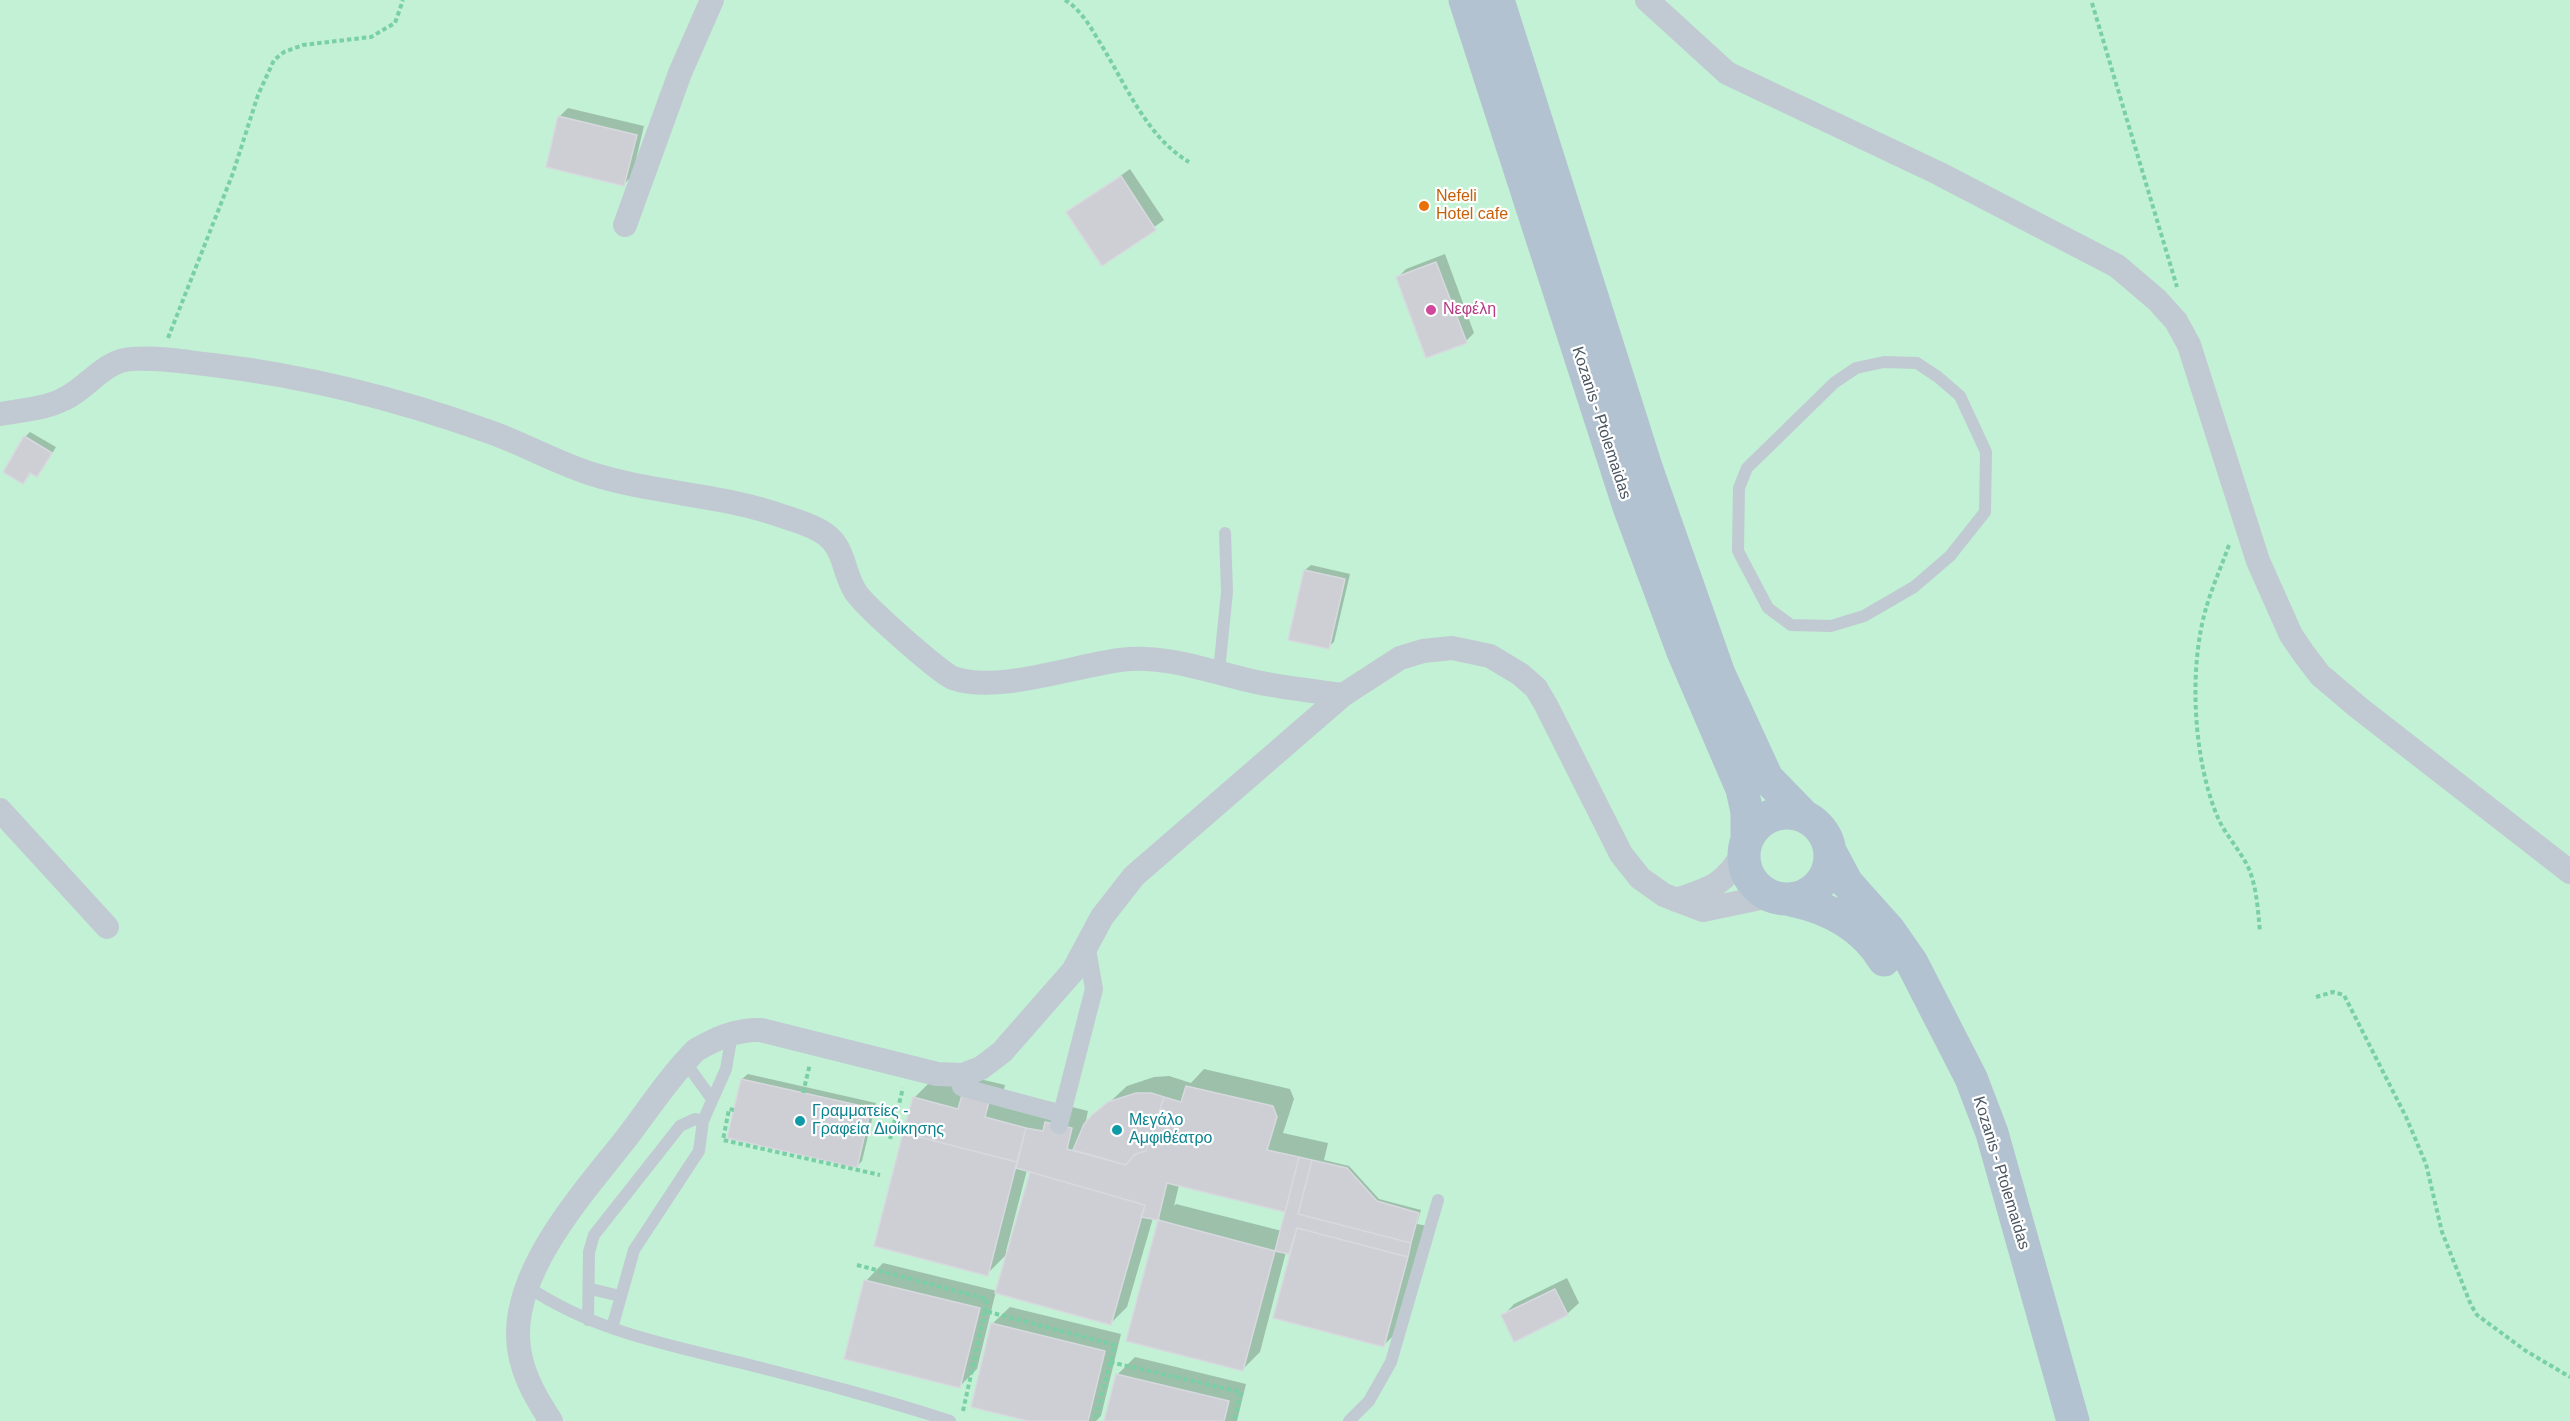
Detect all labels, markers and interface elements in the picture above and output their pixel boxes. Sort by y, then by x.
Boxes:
place label: Nefeli Hotel cafe [1436,187,1508,225]
marker: Nefeli Hotel cafe [1417,199,1431,213]
place label: Νεφέλη [1443,300,1496,320]
marker: Νεφέλη [1424,303,1438,317]
street label: Kozanis - Ptolemaidas [1567,344,1635,502]
street label: Kozanis - Ptolemaidas [1969,1094,2033,1252]
place label: Γραμματείες - Γραφεία Διοίκησης [812,1102,944,1140]
place label: Μεγάλο Αμφιθέατρο [1129,1111,1212,1149]
marker: Γραμματείες - Γραφεία Διοίκησης [793,1114,807,1128]
marker: Μεγάλο Αμφιθέατρο [1110,1123,1124,1137]

